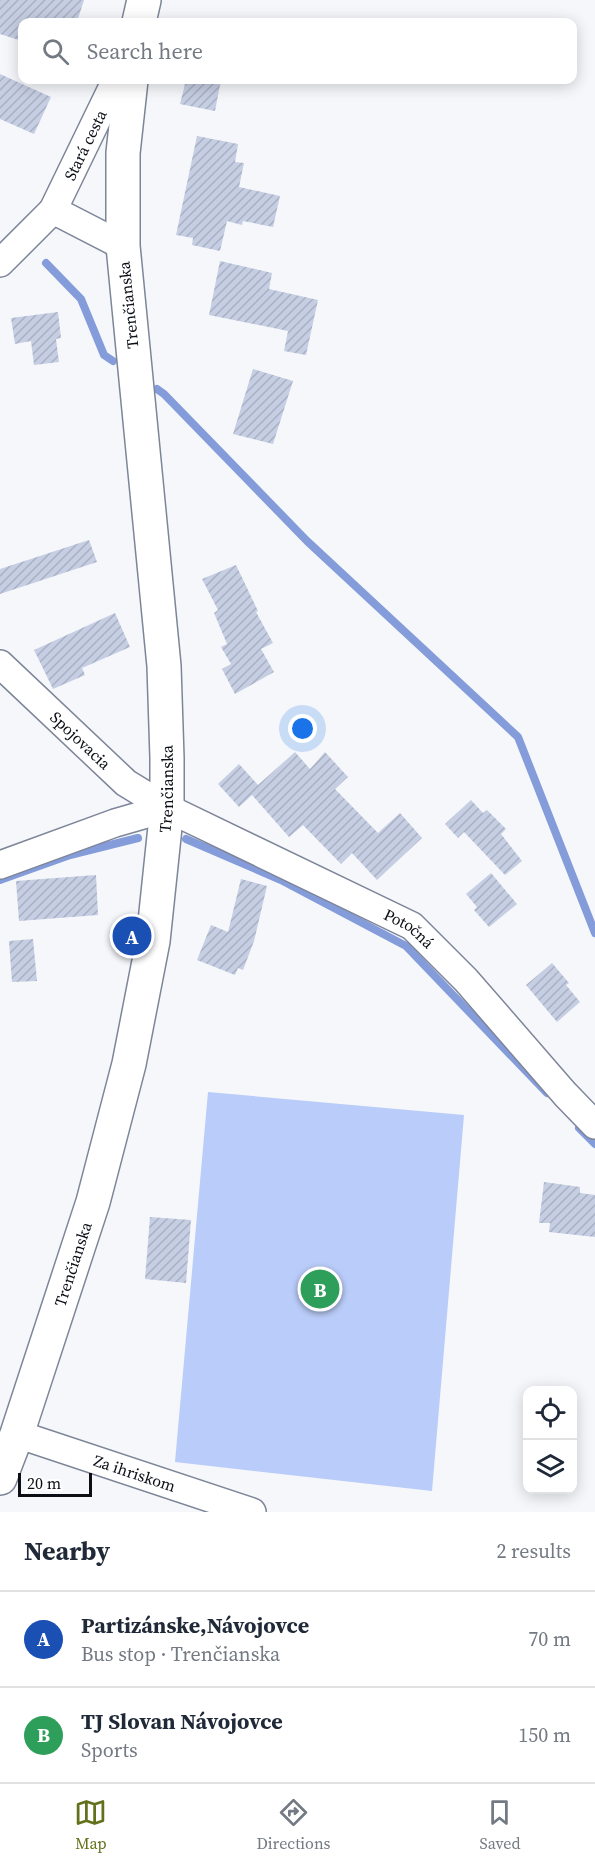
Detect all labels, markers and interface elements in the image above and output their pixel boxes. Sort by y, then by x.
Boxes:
search box [18,18,577,84]
icon: search [39,35,72,68]
text: Search here [87,36,203,66]
street label: Stará cesta [58,105,112,184]
street label: Trenčianska [112,259,144,350]
street label: Spojovacia [45,706,117,775]
your location [288,714,317,743]
street label: Trenčianska [153,744,178,834]
street label: Potočná [380,903,440,954]
pin: A [112,914,152,958]
street label: Trenčianska [49,1218,97,1309]
pin: B [300,1266,340,1312]
map controls [523,1386,577,1494]
button: locate [523,1386,577,1440]
button: layers [523,1440,577,1494]
street label: Za ihriskom [91,1449,179,1497]
scale bar [18,1470,92,1498]
text: 20 m [27,1472,61,1494]
text: Nearby [24,1533,110,1569]
text: 2 results [496,1537,571,1565]
text: Partizánske,Návojovce [81,1610,309,1640]
text: A [37,1625,50,1653]
text: 70 m [528,1625,571,1653]
text: Bus stop · Trenčianska [81,1640,280,1668]
text: TJ Slovan Návojovce [81,1706,283,1736]
text: B [37,1721,50,1749]
text: 150 m [518,1721,571,1749]
text: Sports [81,1736,138,1764]
tab: Map [74,1796,107,1854]
tab: Directions [256,1796,331,1854]
tab: Saved [479,1796,521,1854]

